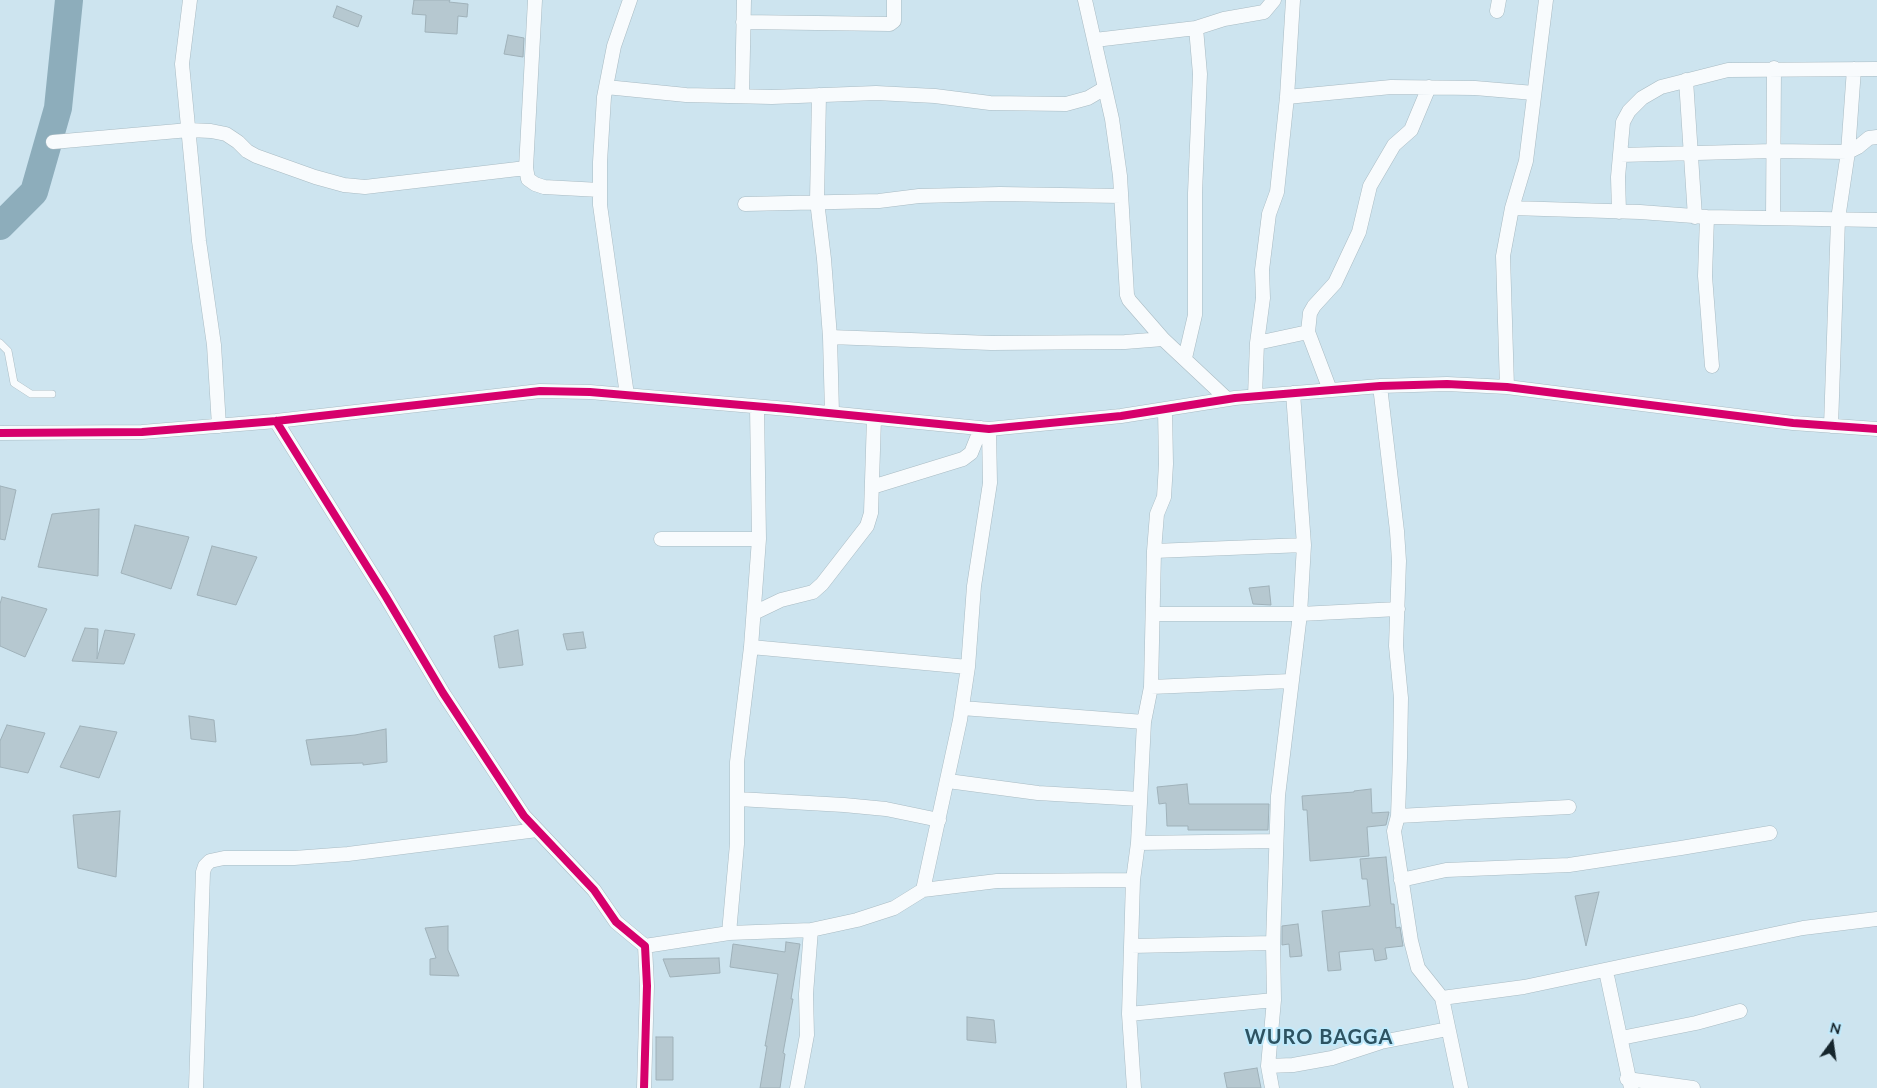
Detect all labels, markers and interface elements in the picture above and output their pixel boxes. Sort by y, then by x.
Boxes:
north arrow [1807,1018,1857,1068]
text: N [1828,1018,1843,1038]
district label: WURO BAGGA [1243,1026,1395,1050]

